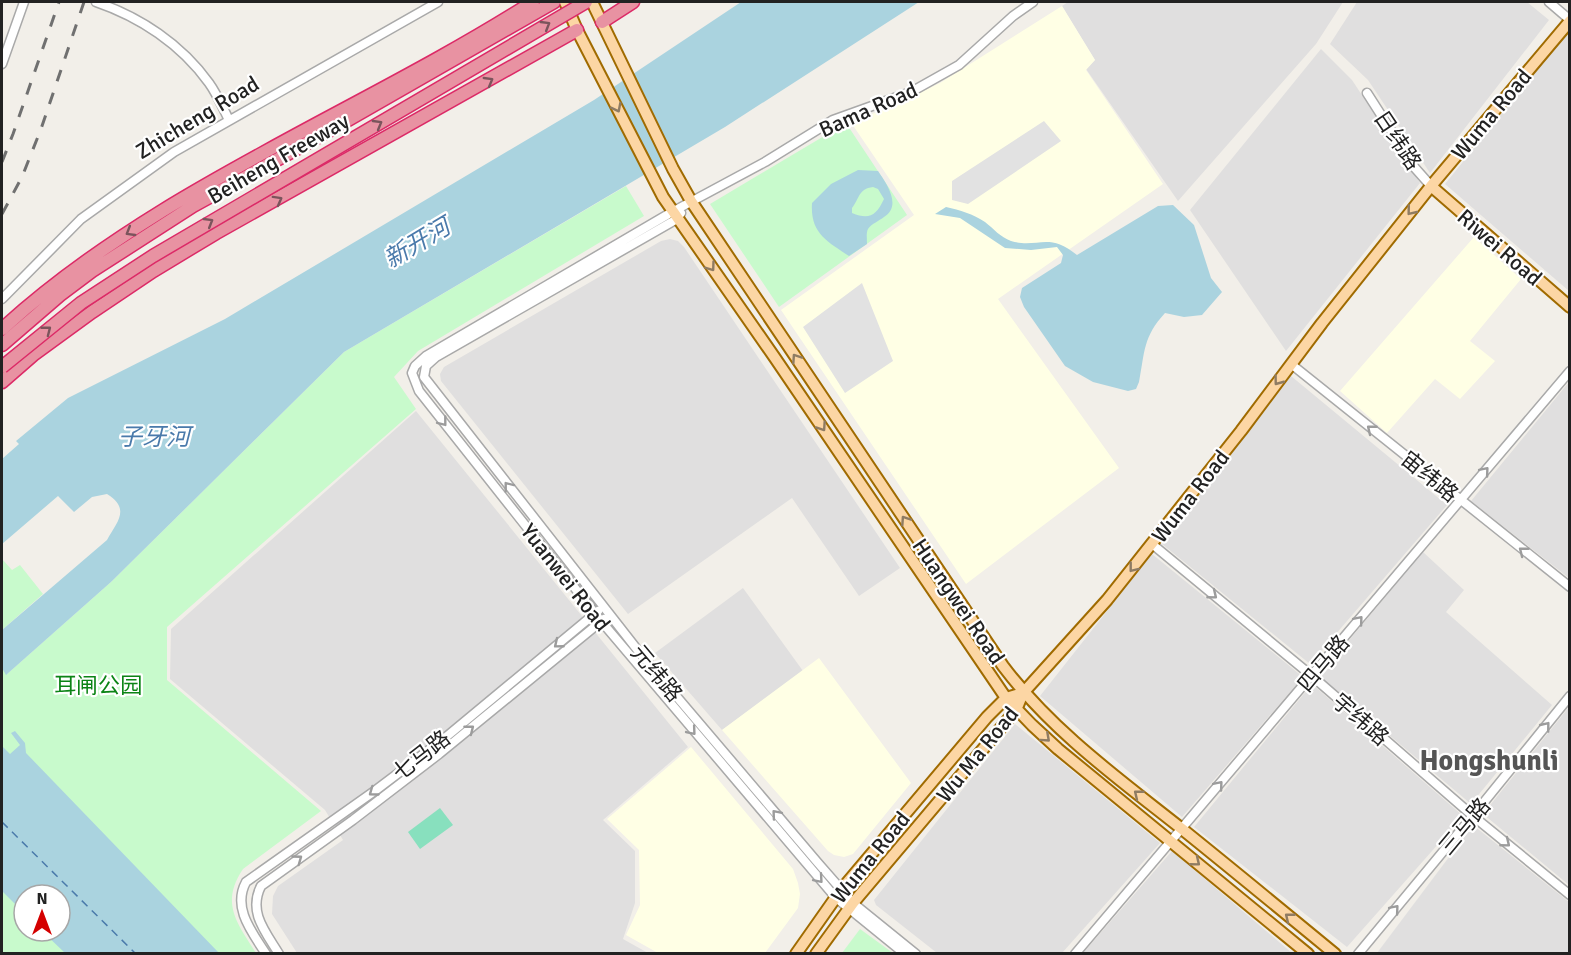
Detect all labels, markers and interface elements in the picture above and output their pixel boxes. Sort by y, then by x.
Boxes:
one-way arrow [540,21,550,33]
street label: Wuma Road [1446,63,1537,165]
street label: Zhicheng Road [131,70,264,165]
one-way arrow [483,76,493,88]
street label: Bama Road [815,76,922,143]
one-way arrow [609,101,621,112]
street label: 日纬路 [1368,105,1427,175]
street label: Beiheng Freeway [203,107,354,210]
one-way arrow [371,120,382,131]
one-way arrow [271,196,282,207]
street label: Riwei Road [1452,203,1548,292]
one-way arrow [1408,204,1419,215]
water label: 新开河 [378,210,459,274]
one-way arrow [203,217,213,229]
one-way arrow [125,224,136,235]
one-way arrow [704,260,715,271]
one-way arrow [40,326,51,337]
one-way arrow [792,353,803,364]
one-way arrow [1275,375,1286,386]
one-way arrow [436,415,447,426]
one-way arrow [815,420,826,431]
water label: 子牙河 [118,422,194,452]
one-way arrow [1367,426,1378,437]
street label: Wuma Road [1146,444,1235,548]
street label: 宙纬路 [1396,445,1464,508]
one-way arrow [1478,467,1489,478]
one-way arrow [505,482,516,493]
one-way arrow [901,515,912,526]
street label: Yuanwei Road [515,518,616,637]
street label: Huangwei Road [907,533,1011,669]
one-way arrow [1519,547,1530,558]
one-way arrow [1129,562,1140,573]
one-way arrow [1206,587,1217,598]
one-way arrow [1352,616,1363,627]
street label: 四马路 [1292,629,1355,697]
one-way arrow [554,637,565,648]
street label: 元纬路 [625,639,688,707]
park label: 耳闸公园 [54,672,142,699]
street label: 宇纬路 [1327,688,1394,751]
street label: Wu Ma Road [931,701,1024,808]
one-way arrow [1538,721,1549,732]
street label: 七马路 [387,724,456,786]
one-way arrow [685,724,696,735]
one-way arrow [464,725,475,736]
one-way arrow [1039,731,1049,742]
district label: Hongshunli [1419,744,1559,778]
one-way arrow [1212,781,1223,792]
one-way arrow [368,785,379,796]
one-way arrow [1133,791,1144,802]
street label: 三马路 [1433,792,1496,860]
street label: Wuma Road [825,806,916,909]
one-way arrow [772,810,783,821]
one-way arrow [1499,836,1510,847]
one-way arrow [1189,854,1200,865]
one-way arrow [291,855,302,866]
one-way arrow [812,872,823,883]
north arrow [12,883,72,943]
text: N [36,889,48,909]
one-way arrow [1388,905,1399,916]
one-way arrow [1285,913,1296,924]

